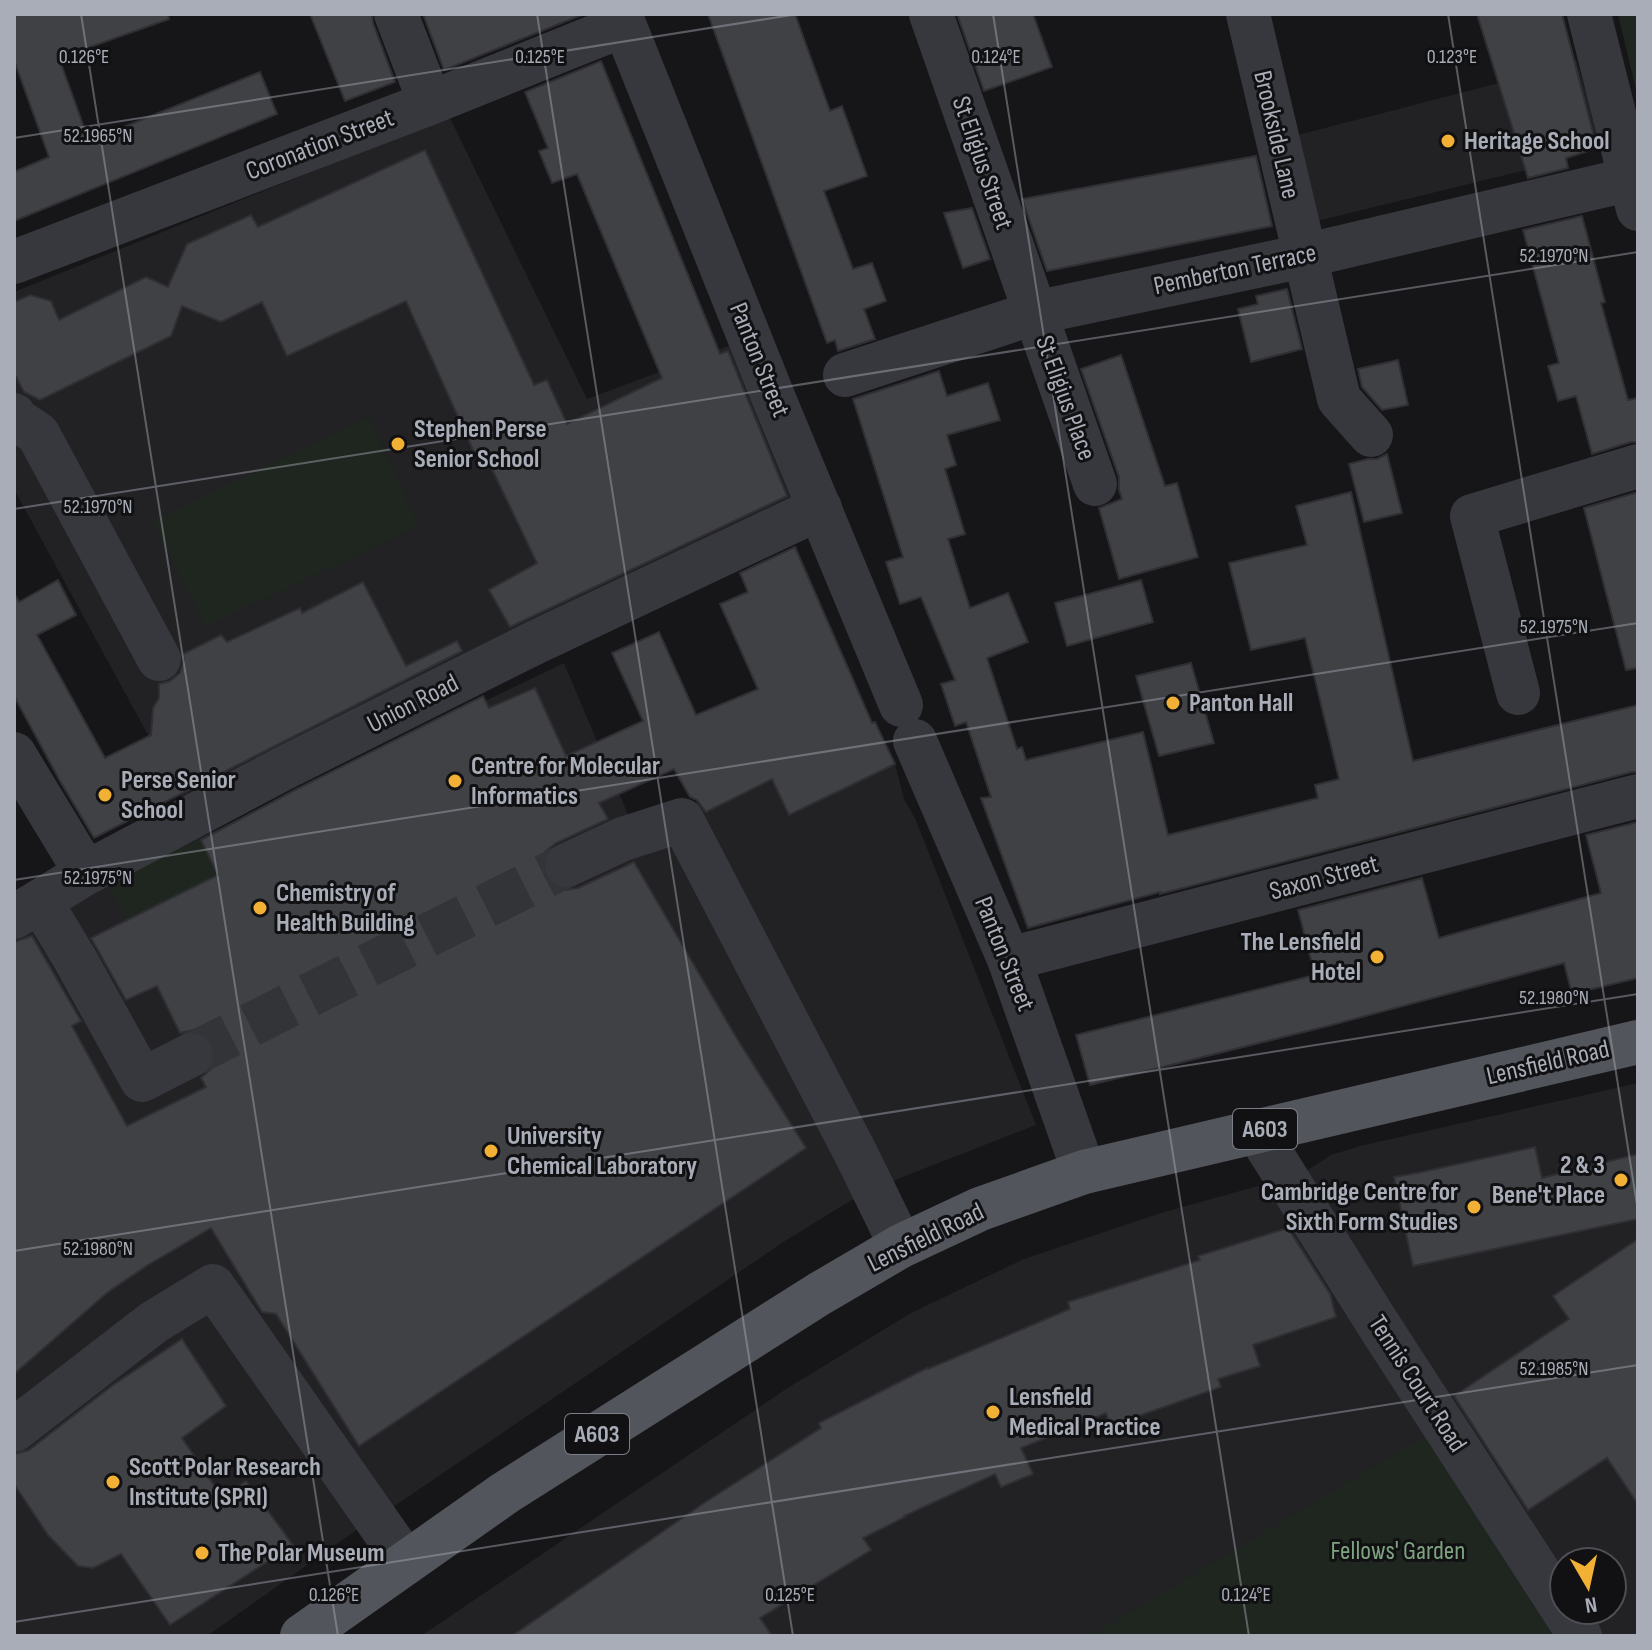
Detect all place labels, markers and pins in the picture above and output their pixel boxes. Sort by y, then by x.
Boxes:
place label: Heritage School [1464,126,1610,157]
marker: Heritage School [1439,132,1457,150]
place label: Stephen Perse Senior School [414,414,547,475]
marker: Stephen Perse Senior School [389,435,407,453]
place label: Panton Hall [1189,688,1293,719]
marker: Panton Hall [1164,694,1182,712]
place label: Centre for Molecular Informatics [471,751,660,812]
place label: Perse Senior School [121,765,236,826]
marker: Centre for Molecular Informatics [446,772,464,790]
marker: Perse Senior School [96,786,114,804]
place label: Chemistry of Health Building [276,878,415,939]
marker: Chemistry of Health Building [251,899,269,917]
place label: The Lensfield Hotel [1241,927,1361,988]
marker: The Lensfield Hotel [1368,948,1386,966]
place label: University Chemical Laboratory [507,1121,697,1182]
marker: University Chemical Laboratory [482,1142,500,1160]
place label: 2 & 3 Bene't Place [1492,1150,1605,1211]
marker: 2 & 3 Bene't Place [1612,1171,1630,1189]
place label: Cambridge Centre for Sixth Form Studies [1261,1177,1458,1238]
marker: Cambridge Centre for Sixth Form Studies [1465,1198,1483,1216]
place label: Lensfield Medical Practice [1009,1382,1161,1443]
marker: Lensfield Medical Practice [984,1403,1002,1421]
place label: Scott Polar Research Institute (SPRI) [129,1452,321,1513]
marker: Scott Polar Research Institute (SPRI) [104,1473,122,1491]
place label: The Polar Museum [218,1538,384,1569]
marker: The Polar Museum [193,1544,211,1562]

